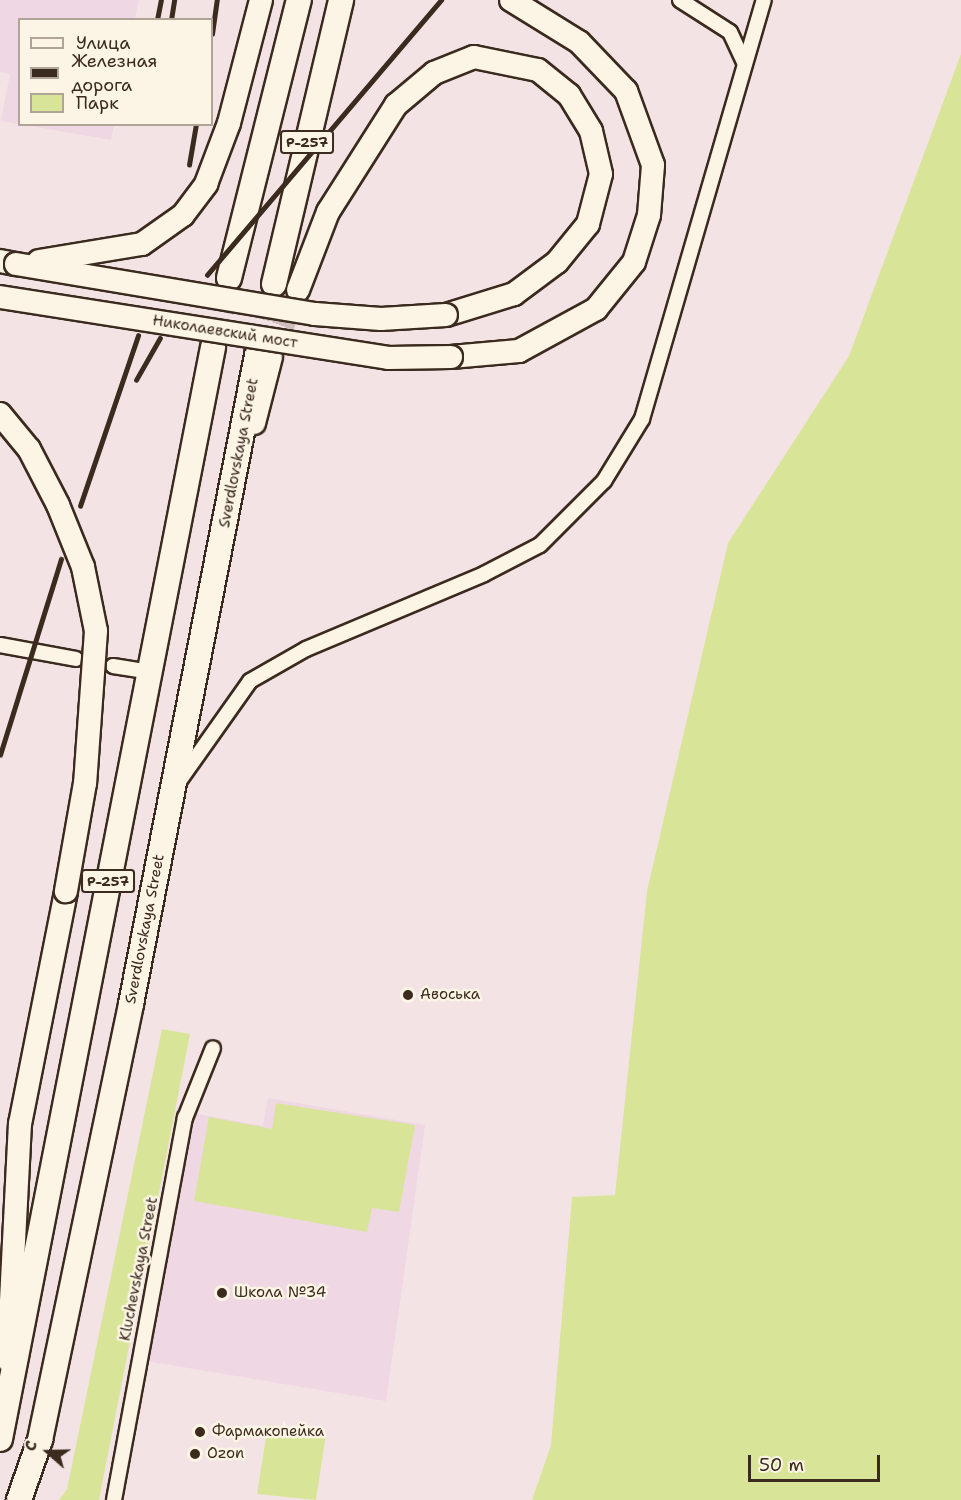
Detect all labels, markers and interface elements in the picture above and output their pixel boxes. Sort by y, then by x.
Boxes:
legend [18,18,213,126]
text: Улица [76,31,130,55]
text: Железная дорога [71,49,157,97]
text: Парк [76,91,119,115]
road number: Р-257 [280,131,334,153]
street label: Николаевский мост [151,312,299,352]
street label: Sverdlovskaya Street [216,377,262,529]
street label: Sverdlovskaya Street [122,853,168,1005]
road number: Р-257 [81,870,135,892]
place label: Авоська [420,986,480,1004]
marker: Авоська [401,988,415,1002]
street label: Kluchevskaya Street [116,1195,162,1343]
place label: Школа №34 [234,1284,326,1302]
marker: Школа №34 [215,1286,229,1300]
north arrow [18,1422,78,1482]
place label: Фармакопейка [212,1423,324,1441]
marker: Фармакопейка [193,1425,207,1439]
text: С [19,1437,42,1454]
scale bar [751,1443,883,1481]
place label: Ozon [207,1445,244,1463]
marker: Ozon [188,1447,202,1461]
text: 50 m [759,1453,804,1477]

